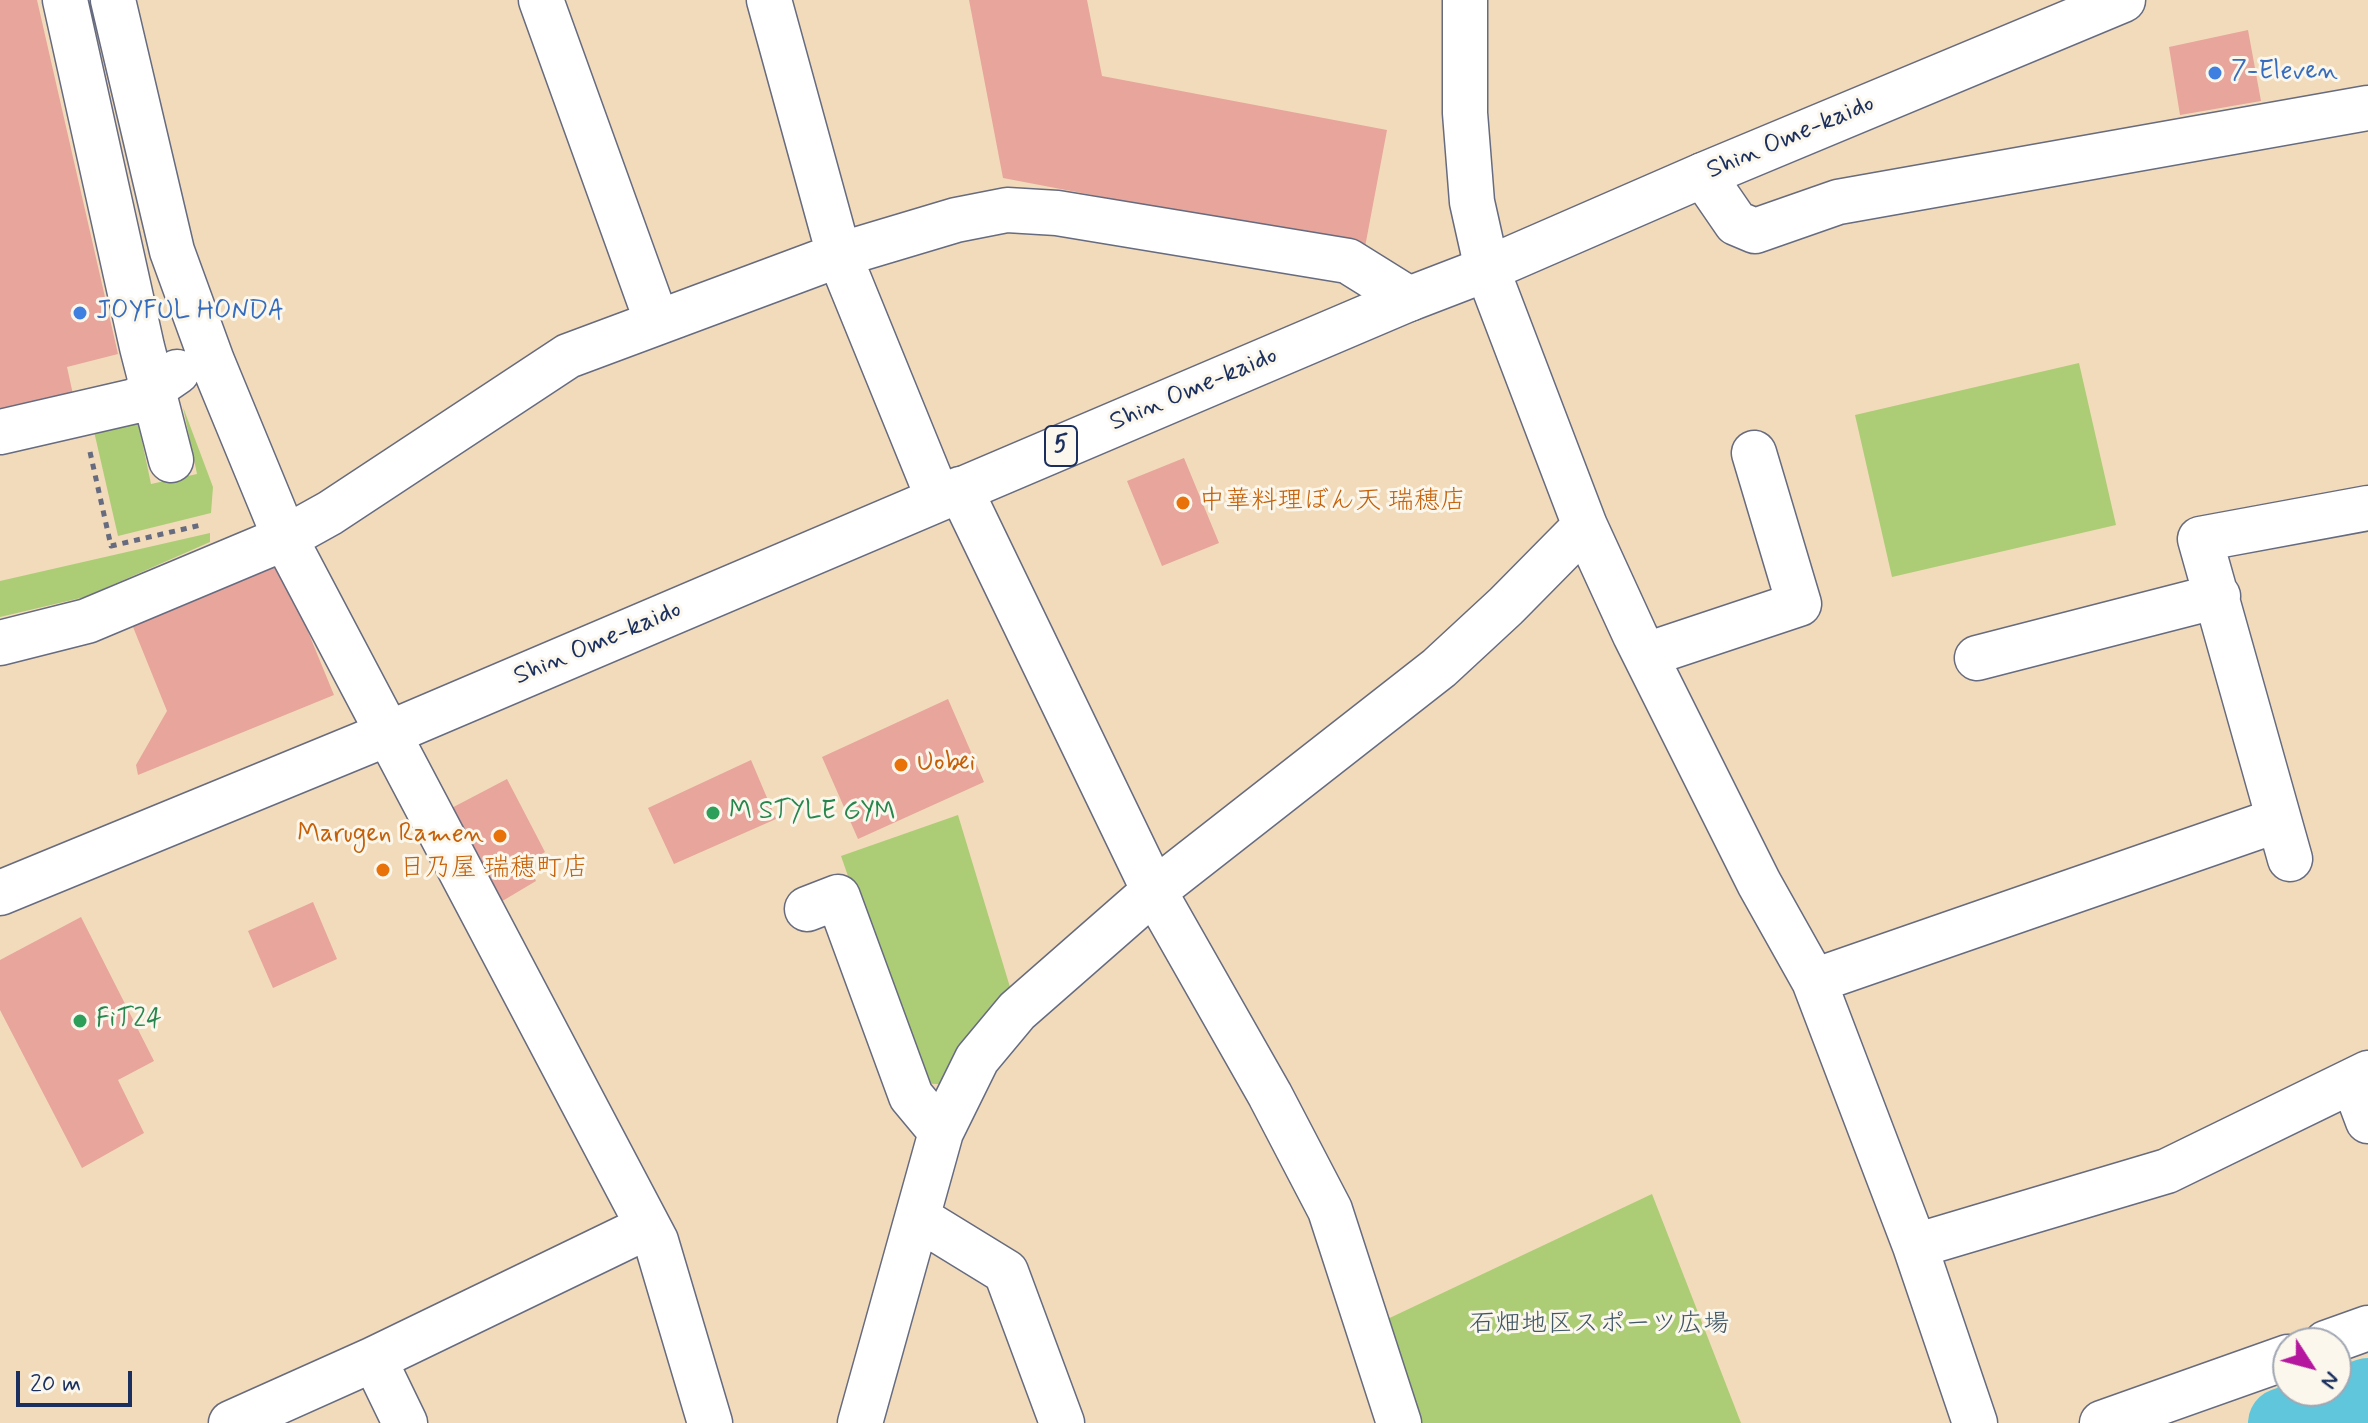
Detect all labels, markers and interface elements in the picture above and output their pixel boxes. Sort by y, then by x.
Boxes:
place label: 7-Eleven [2231,57,2338,89]
marker: 7-Eleven [2206,64,2224,82]
street label: Shin Ome-kaido [1703,89,1879,187]
place label: JOYFUL HONDA [96,297,284,329]
marker: JOYFUL HONDA [71,304,89,322]
street label: Shin Ome-kaido [1106,341,1282,439]
road number: 5 [1045,426,1077,466]
place label: 中華料理ぼん天 瑞穂店 [1199,487,1466,519]
marker: 中華料理ぼん天 瑞穂店 [1174,494,1192,512]
street label: Shin Ome-kaido [510,595,686,693]
place label: Uobei [917,749,975,781]
marker: Uobei [892,756,910,774]
place label: M STYLE GYM [729,797,896,829]
marker: M STYLE GYM [704,804,722,822]
place label: Marugen Ramen [297,820,484,852]
marker: Marugen Ramen [491,827,509,845]
place label: 日乃屋 瑞穂町店 [399,854,588,886]
marker: 日乃屋 瑞穂町店 [374,861,392,879]
place label: FiT24 [96,1005,162,1037]
marker: FiT24 [71,1012,89,1030]
park label: 石畑地区スポーツ広場 [1469,1310,1729,1342]
north arrow [2272,1327,2352,1407]
scale bar [20,1355,136,1405]
text: N [2314,1366,2345,1394]
text: 20 m [30,1369,81,1400]

